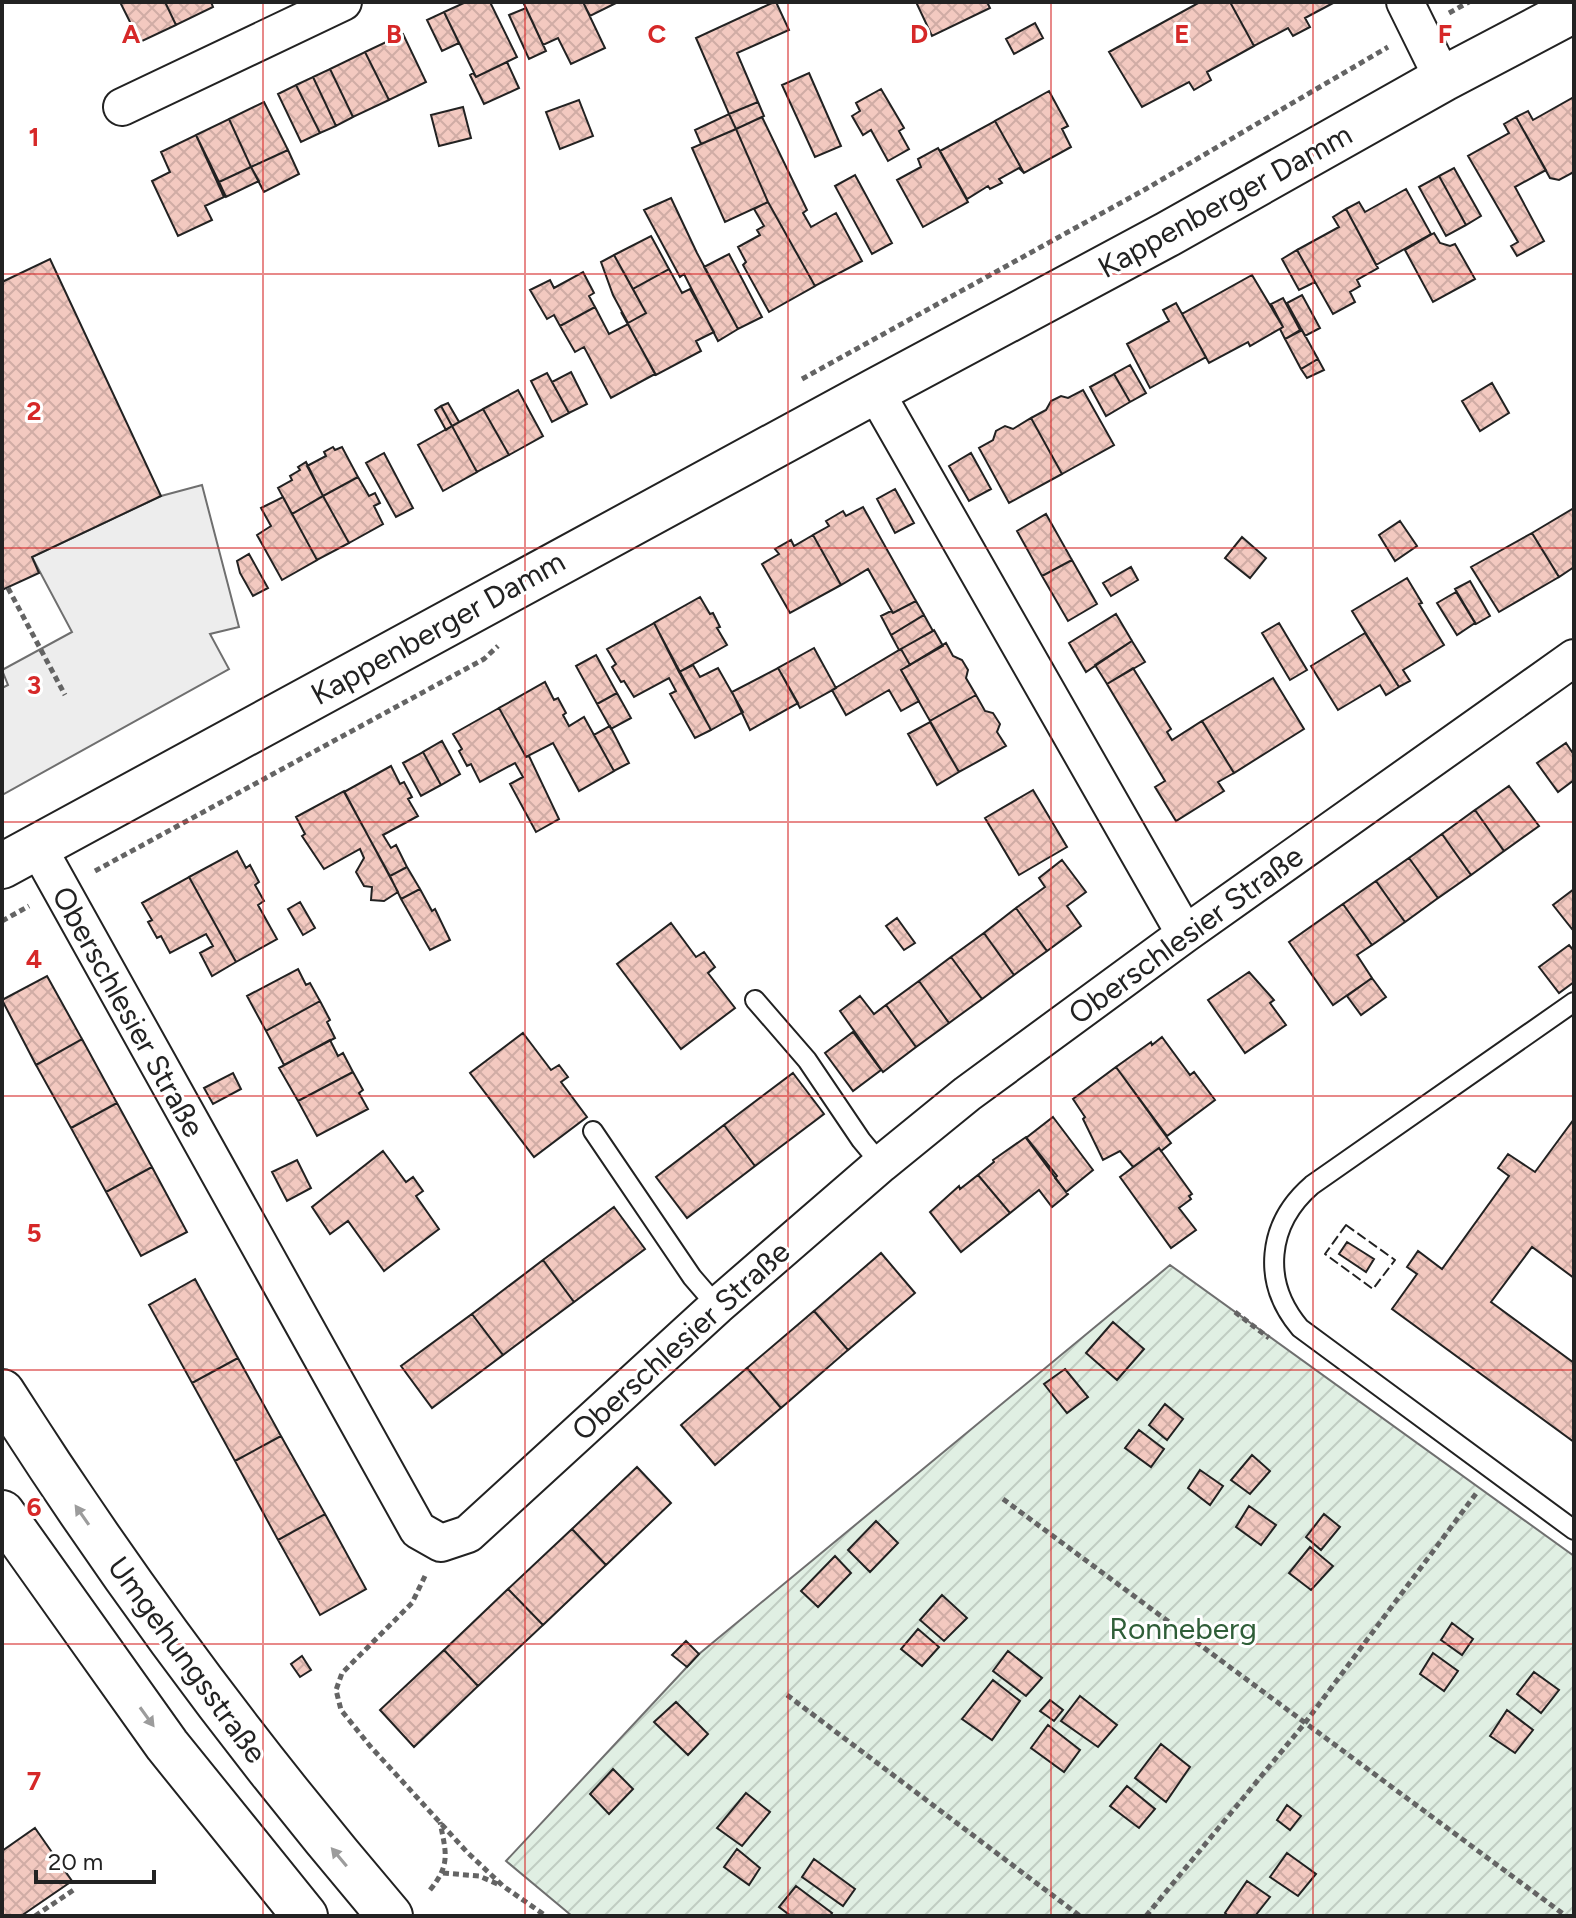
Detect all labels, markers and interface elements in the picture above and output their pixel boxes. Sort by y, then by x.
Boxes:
text: A [122,18,141,50]
text: B [386,18,402,50]
text: C [648,18,667,50]
text: D [910,18,928,50]
text: E [1174,18,1190,50]
text: F [1438,18,1452,50]
street label: Kappenberger Damm [1091,115,1358,286]
text: 1 [29,121,39,153]
text: 2 [26,395,42,427]
street label: Kappenberger Damm [304,542,571,713]
text: 3 [27,669,41,701]
street label: Oberschlesier Straße [1061,837,1310,1032]
street label: Oberschlesier Straße [44,880,213,1143]
text: 4 [26,943,42,975]
text: 5 [26,1217,42,1249]
street label: Oberschlesier Straße [564,1233,797,1448]
text: 6 [26,1491,42,1523]
one-way arrow [75,1504,90,1525]
street label: Umgehungsstraße [100,1549,275,1770]
park label: Ronneberg [1109,1610,1257,1647]
one-way arrow [138,1707,154,1727]
text: 7 [27,1765,41,1797]
scale bar [36,1834,154,1884]
text: 20 m [48,1847,103,1876]
one-way arrow [331,1847,348,1867]

